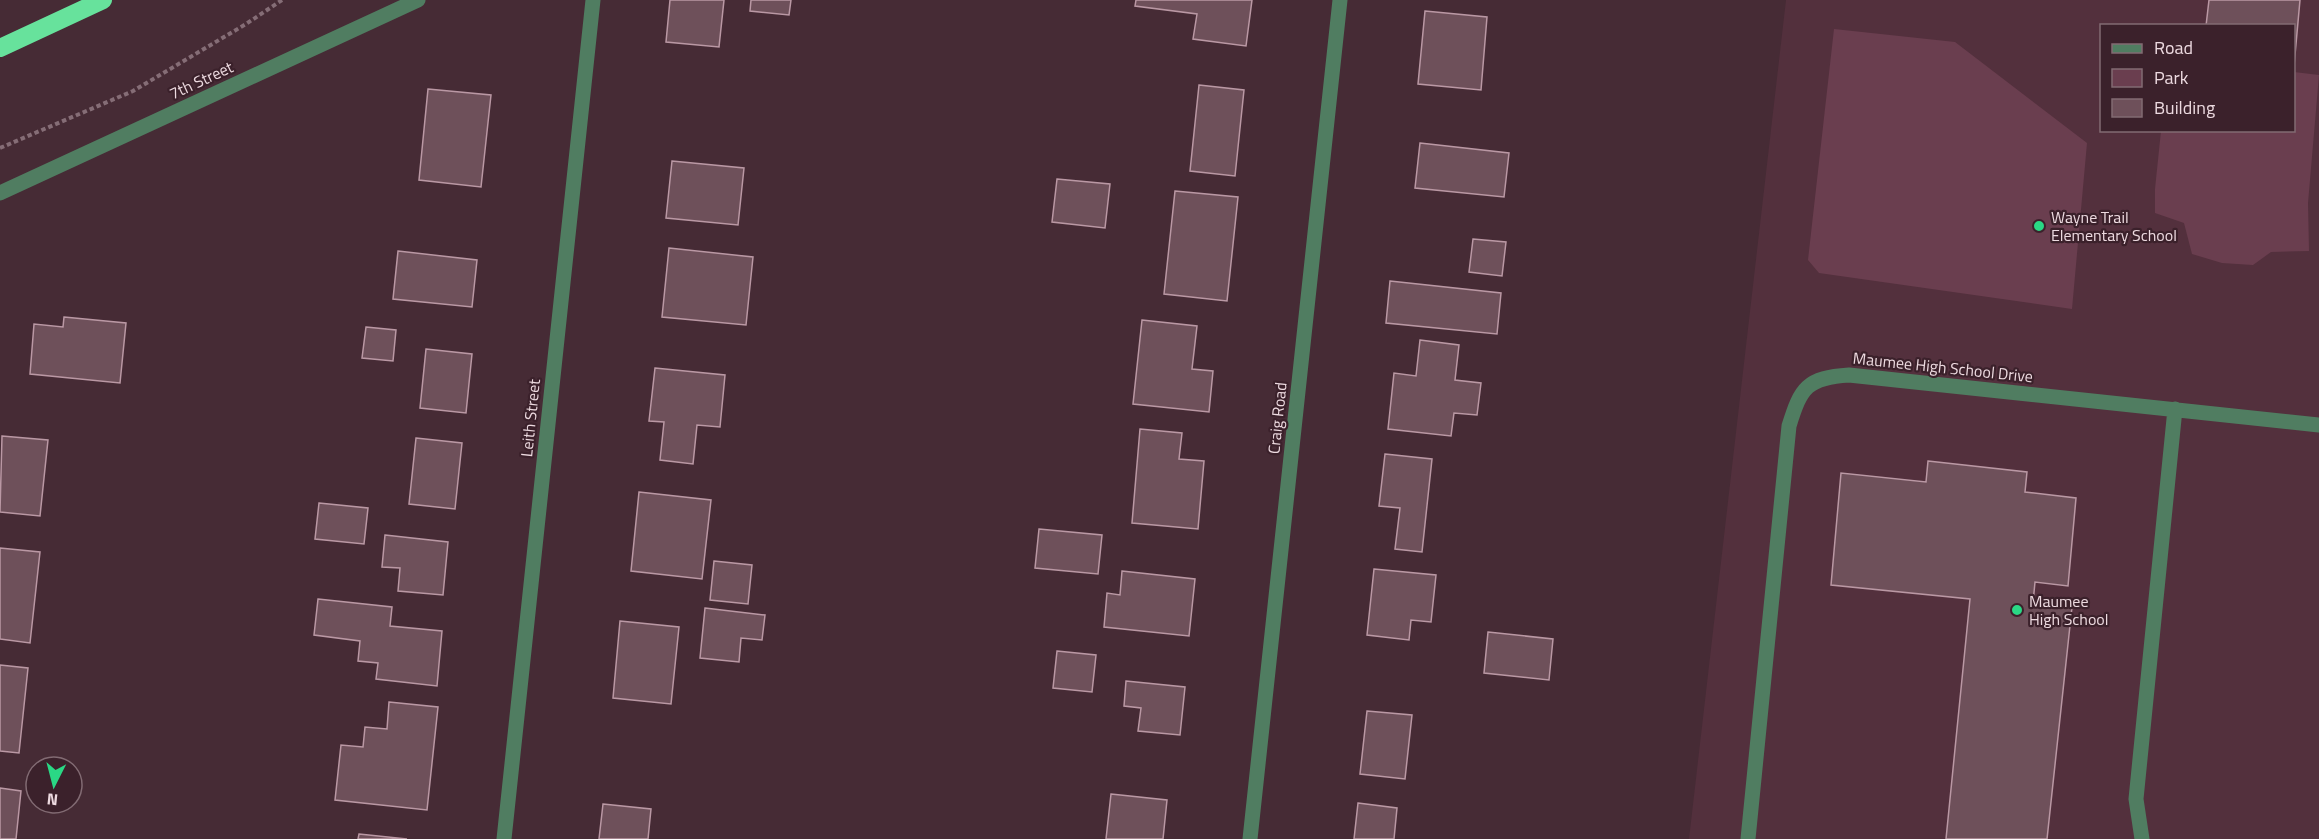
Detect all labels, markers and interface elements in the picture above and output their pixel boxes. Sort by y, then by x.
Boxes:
legend [2100,24,2295,132]
text: Road [2154,34,2193,61]
street label: 7th Street [165,55,237,105]
text: Park [2154,64,2189,91]
text: Building [2154,94,2215,121]
place label: Wayne Trail Elementary School [2051,205,2177,247]
marker: Wayne Trail Elementary School [2032,219,2046,233]
street label: Maumee High School Drive [1852,346,2034,388]
street label: Leith Street [514,378,546,458]
street label: Craig Road [1261,381,1293,455]
place label: Maumee High School [2029,589,2108,631]
marker: Maumee High School [2010,603,2024,617]
north arrow [24,755,84,815]
text: N [46,787,59,812]

